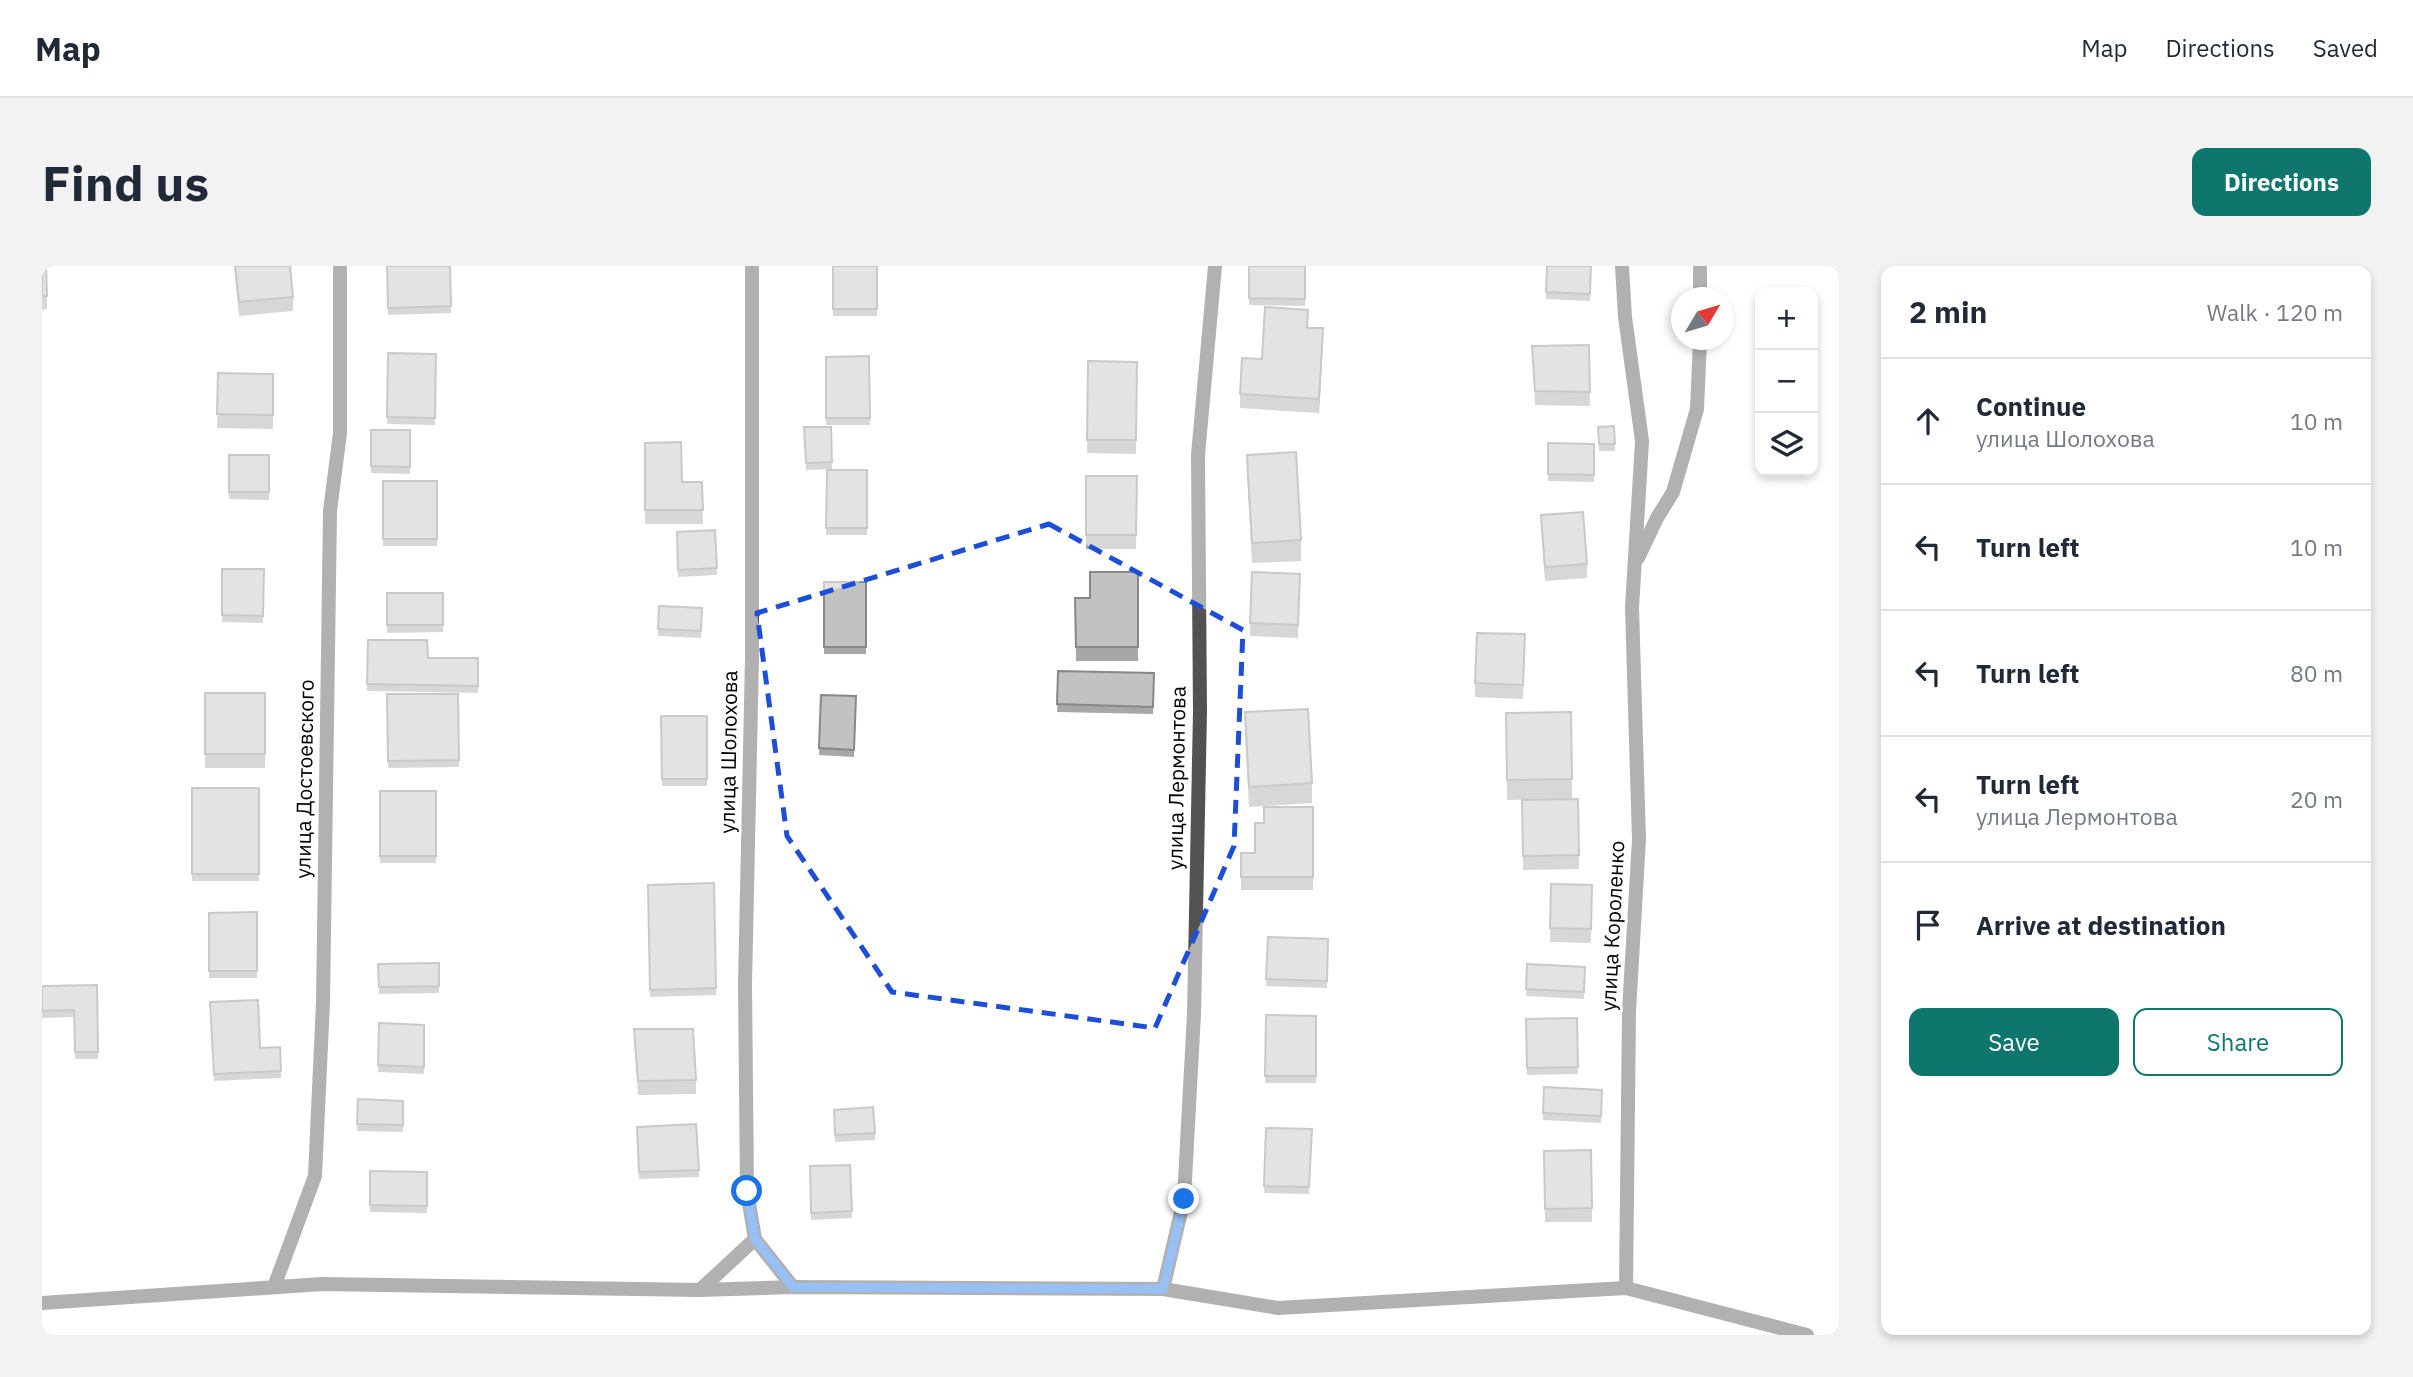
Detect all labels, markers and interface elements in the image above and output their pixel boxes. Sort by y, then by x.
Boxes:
text: Map [35,27,101,70]
text: Map [2081,32,2127,64]
text: Directions [2165,32,2275,64]
text: Saved [2313,32,2378,64]
button: Directions [2192,148,2371,216]
text: Find us [42,151,209,214]
north arrow [1671,287,1734,350]
map controls [1755,287,1818,476]
button: + [1755,287,1818,350]
text: 2 min [1909,292,1987,331]
text: Walk · 120 m [2207,297,2343,327]
button: − [1755,350,1818,413]
text: Continue [1976,389,2086,423]
icon: ahead [1909,402,1947,440]
text: 10 m [2290,406,2343,436]
button: layers [1755,413,1818,476]
text: улица Шолохова [1976,423,2155,453]
icon: left [1909,528,1947,566]
text: Turn left [1976,530,2079,564]
text: 10 m [2290,532,2343,562]
icon: left [1909,654,1947,692]
text: Turn left [1976,656,2079,690]
text: 80 m [2290,658,2343,688]
street label: улица Шолохова [713,670,743,834]
street label: улица Достоевского [288,679,320,879]
street label: улица Лермонтова [1160,686,1192,870]
text: Turn left [1976,767,2079,801]
icon: left [1909,780,1947,818]
text: 20 m [2290,784,2343,814]
text: улица Лермонтова [1976,801,2178,831]
street label: улица Короленко [1594,840,1630,1012]
icon: arrive [1909,906,1947,944]
text: Arrive at destination [1976,908,2226,942]
button: Save [1909,1008,2119,1076]
button: Share [2133,1008,2343,1076]
route start [731,1175,762,1206]
route end [1168,1183,1199,1214]

